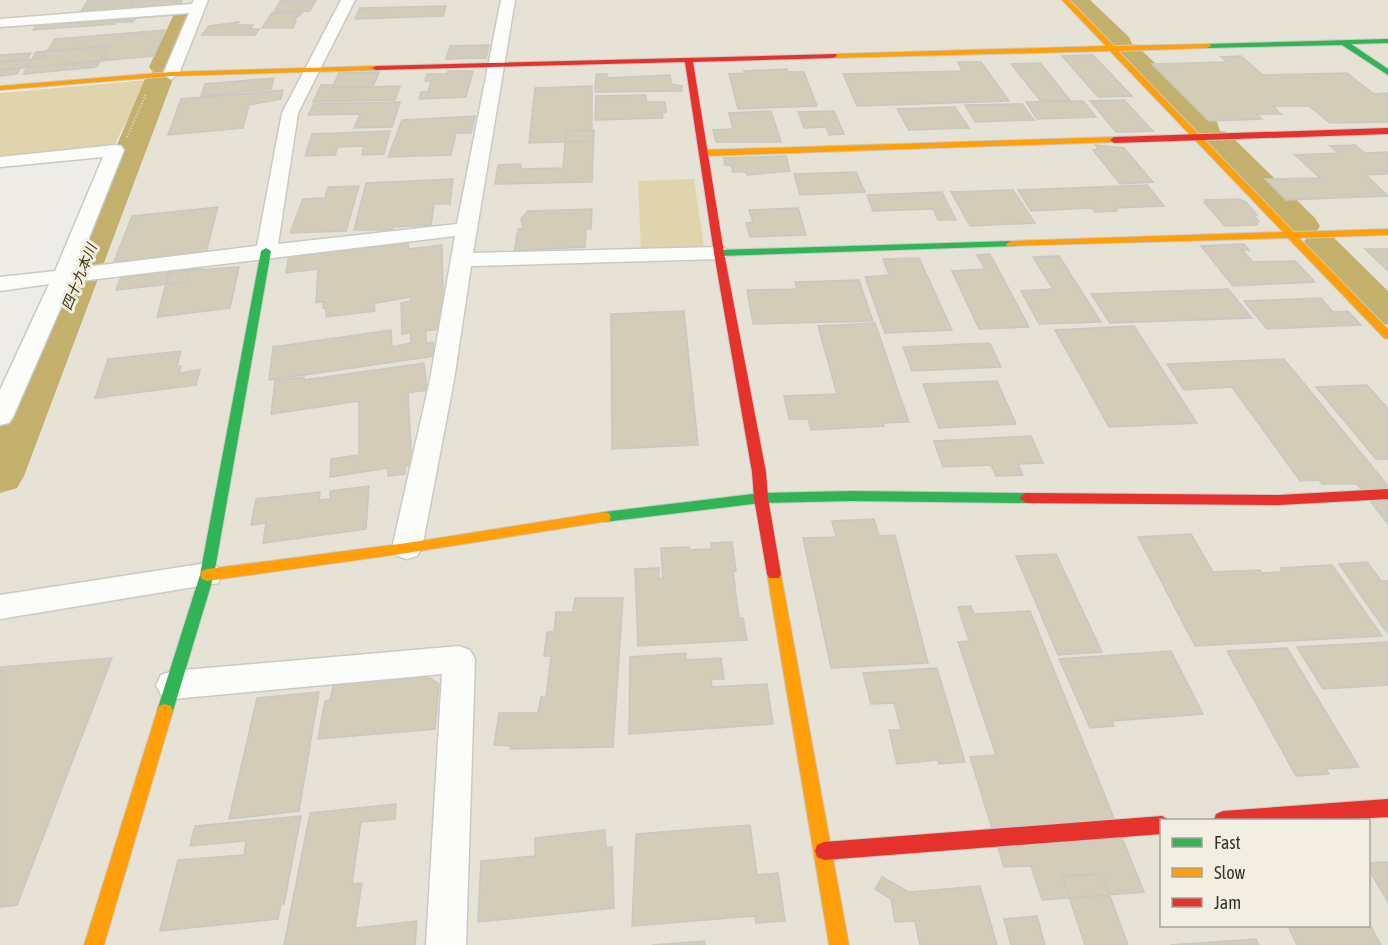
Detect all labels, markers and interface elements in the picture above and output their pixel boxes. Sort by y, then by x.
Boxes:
water label: 四十九本川 [58,240,100,312]
legend [1160,819,1370,927]
text: Fast [1214,832,1241,853]
text: Slow [1214,862,1245,883]
text: Jam [1214,892,1241,913]

